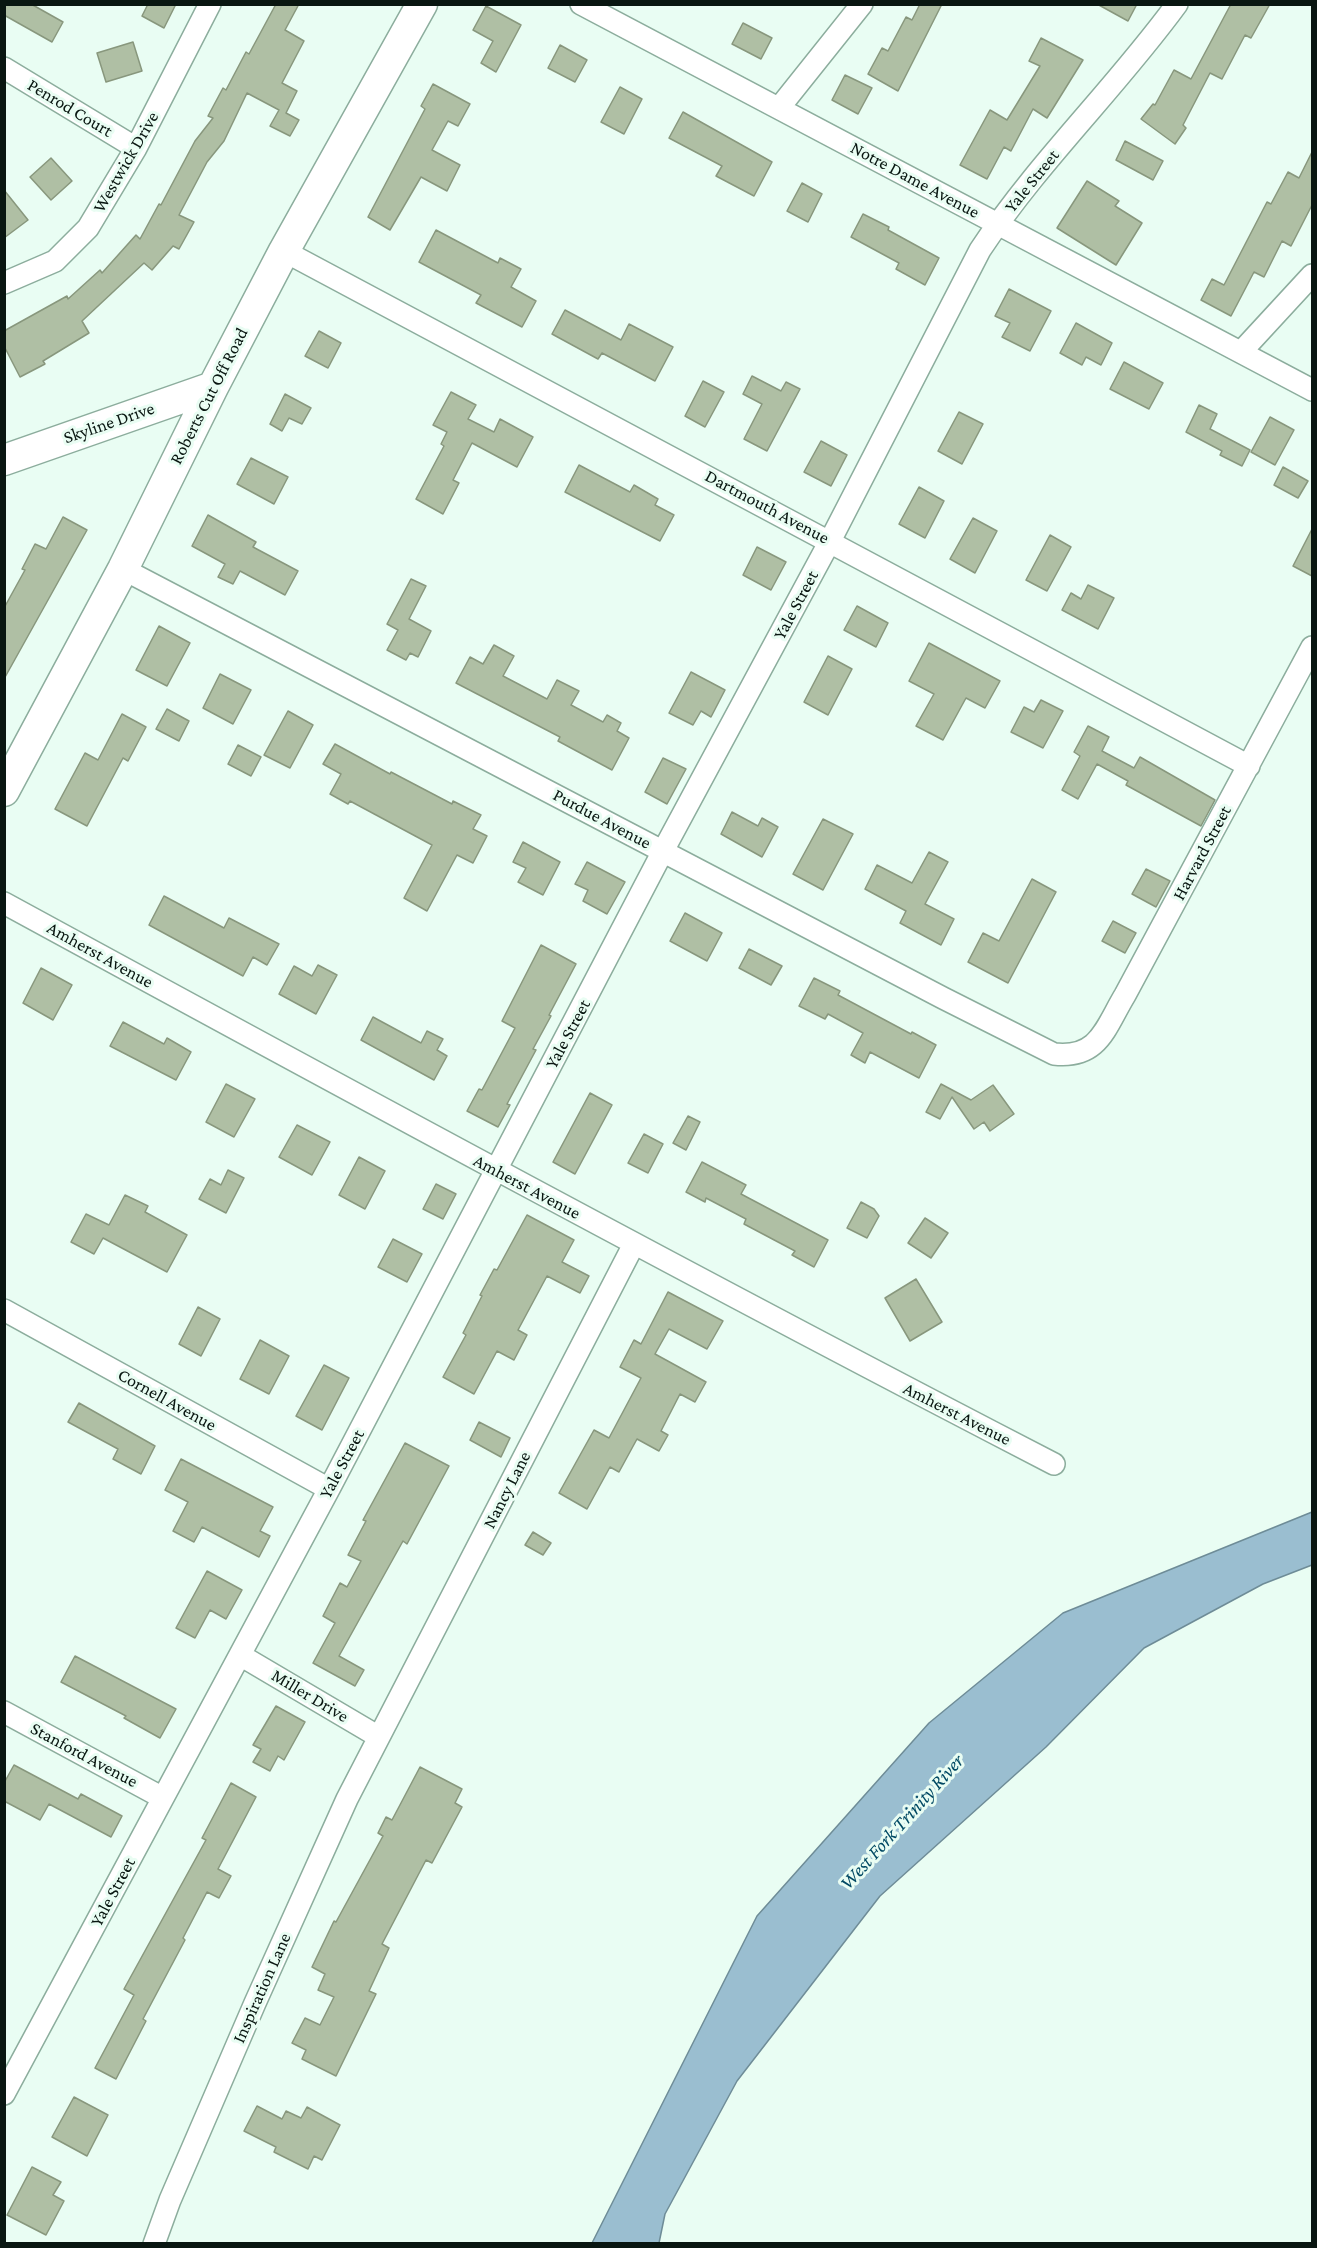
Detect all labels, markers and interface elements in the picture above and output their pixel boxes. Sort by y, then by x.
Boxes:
street label: Penrod Court [24,74,116,142]
street label: Westwick Drive [88,108,164,216]
street label: Notre Dame Avenue [847,137,983,223]
street label: Yale Street [1000,145,1064,217]
street label: Roberts Cut Off Road [165,324,253,468]
street label: Skyline Drive [61,397,157,449]
street label: Dartmouth Avenue [701,465,833,549]
street label: Yale Street [769,567,823,643]
street label: Purdue Avenue [549,784,655,854]
street label: Harvard Street [1168,802,1236,904]
street label: Amherst Avenue [43,917,157,993]
street label: Yale Street [541,996,595,1072]
street label: Amherst Avenue [470,1150,584,1224]
street label: Cornell Avenue [114,1364,220,1436]
street label: Amherst Avenue [900,1378,1014,1450]
street label: Yale Street [315,1426,369,1502]
street label: Nancy Lane [478,1448,536,1532]
street label: Miller Drive [268,1665,352,1727]
street label: Stanford Avenue [27,1718,141,1792]
water label: West Fork Trinity River [835,1749,969,1895]
street label: Yale Street [86,1854,140,1930]
street label: Inspiration Lane [228,1930,296,2046]

